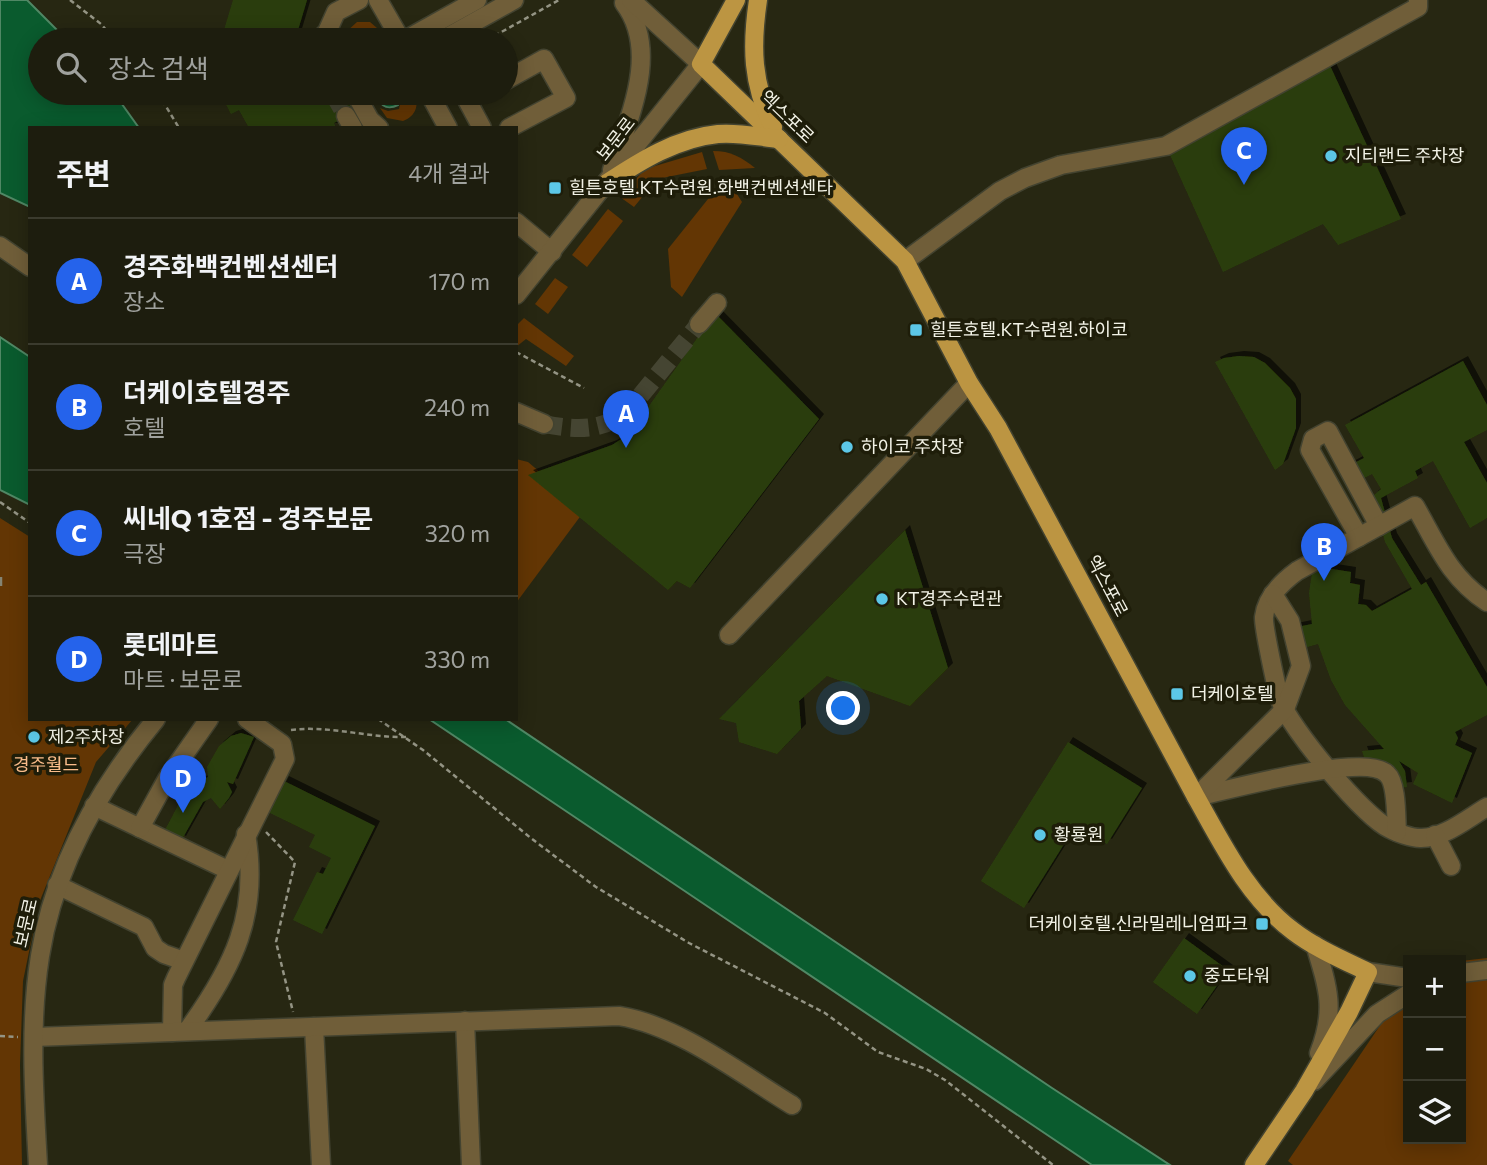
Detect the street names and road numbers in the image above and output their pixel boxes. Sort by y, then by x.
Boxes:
street label: 엑스포로 [756,85,819,147]
street label: 보문로 [591,112,639,165]
street label: 엑스포로 [1083,551,1133,620]
street label: 보문로 [9,896,41,949]

